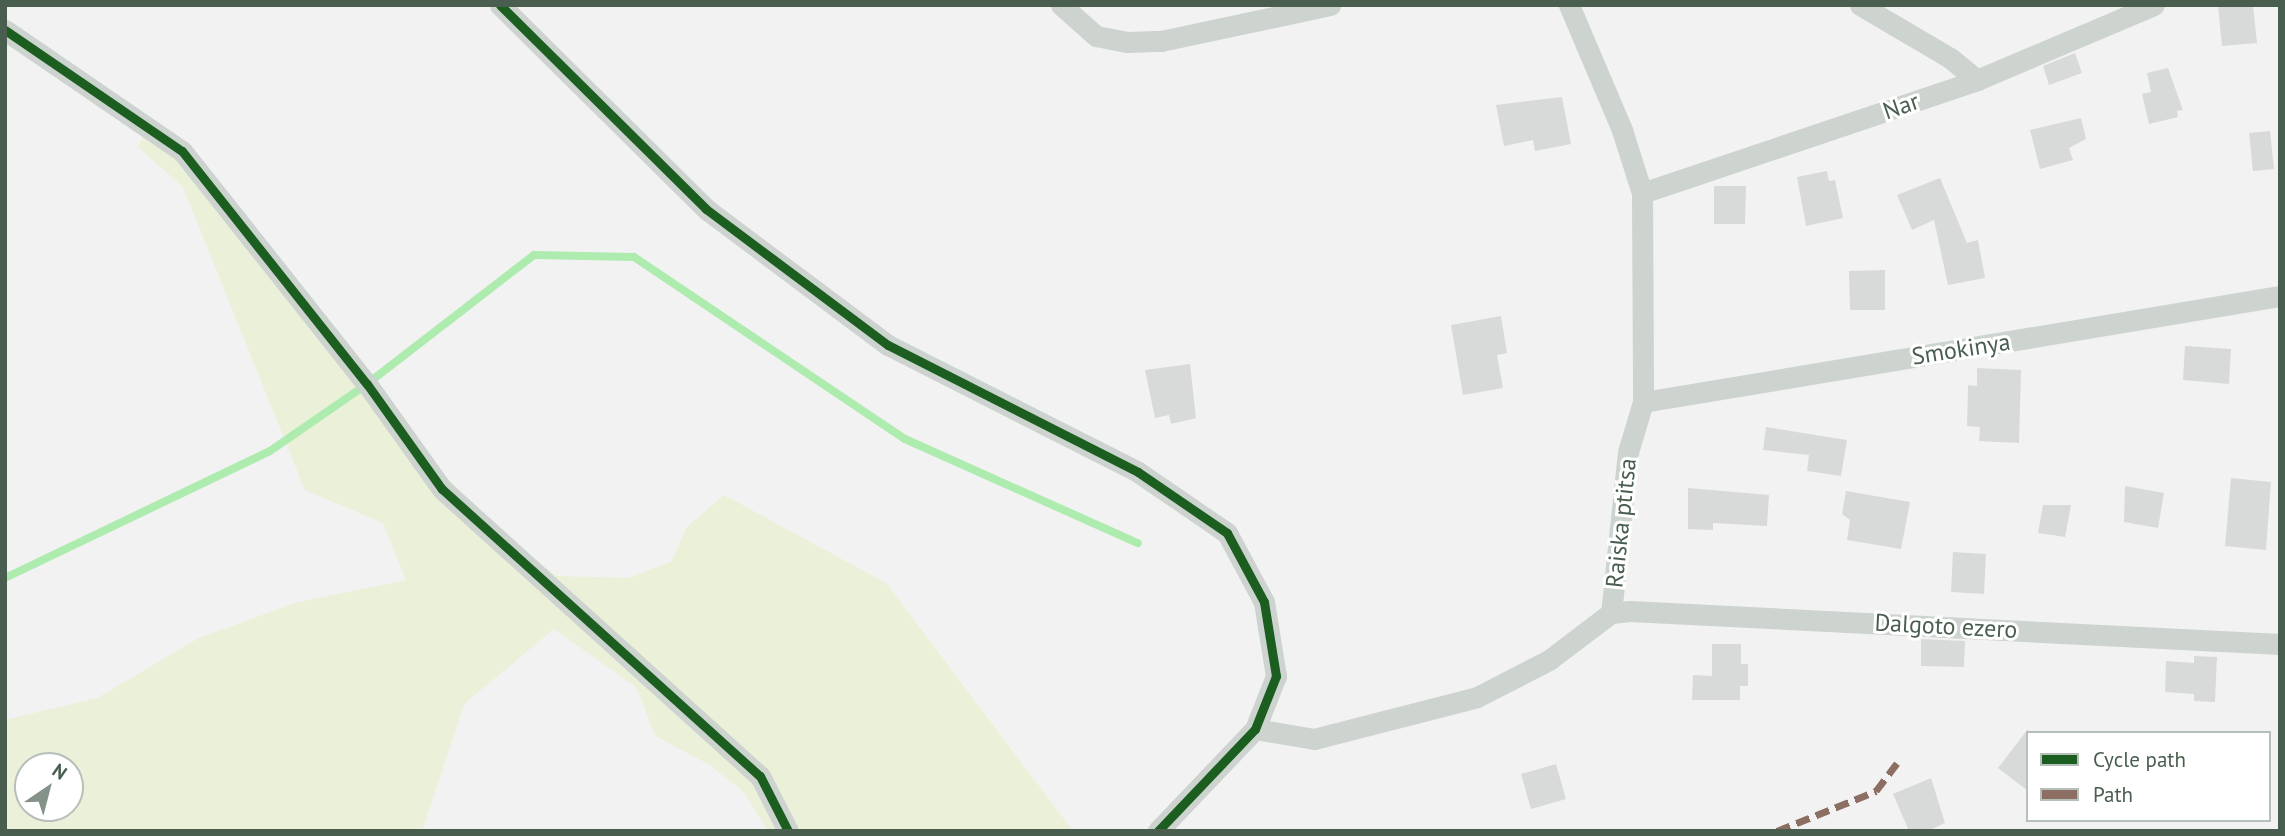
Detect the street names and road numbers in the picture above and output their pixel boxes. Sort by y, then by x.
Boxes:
street label: Nar [1879,86,1923,126]
street label: Smokinya [1910,327,2012,371]
street label: Raiska ptitsa [1600,457,1642,589]
street label: Dalgoto ezero [1874,608,2018,644]

